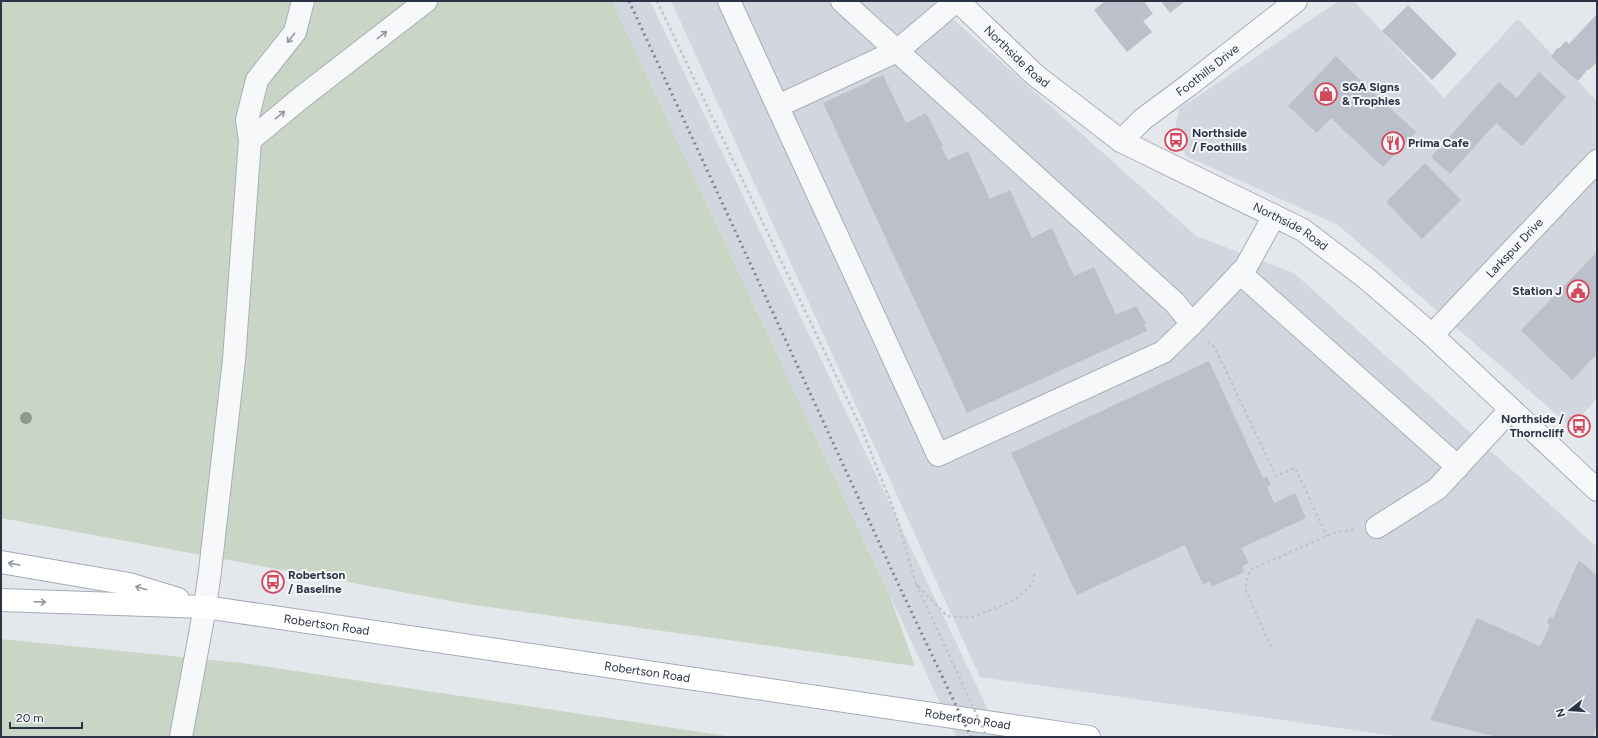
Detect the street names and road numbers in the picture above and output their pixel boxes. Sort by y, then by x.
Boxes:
street label: Northside Road [981,23,1052,90]
street label: Foothills Drive [1173,41,1242,99]
street label: Northside Road [1251,200,1331,253]
street label: Larkspur Drive [1483,215,1546,280]
street label: Robertson Road [283,612,370,638]
street label: Robertson Road [603,659,691,685]
street label: Robertson Road [924,706,1012,732]

